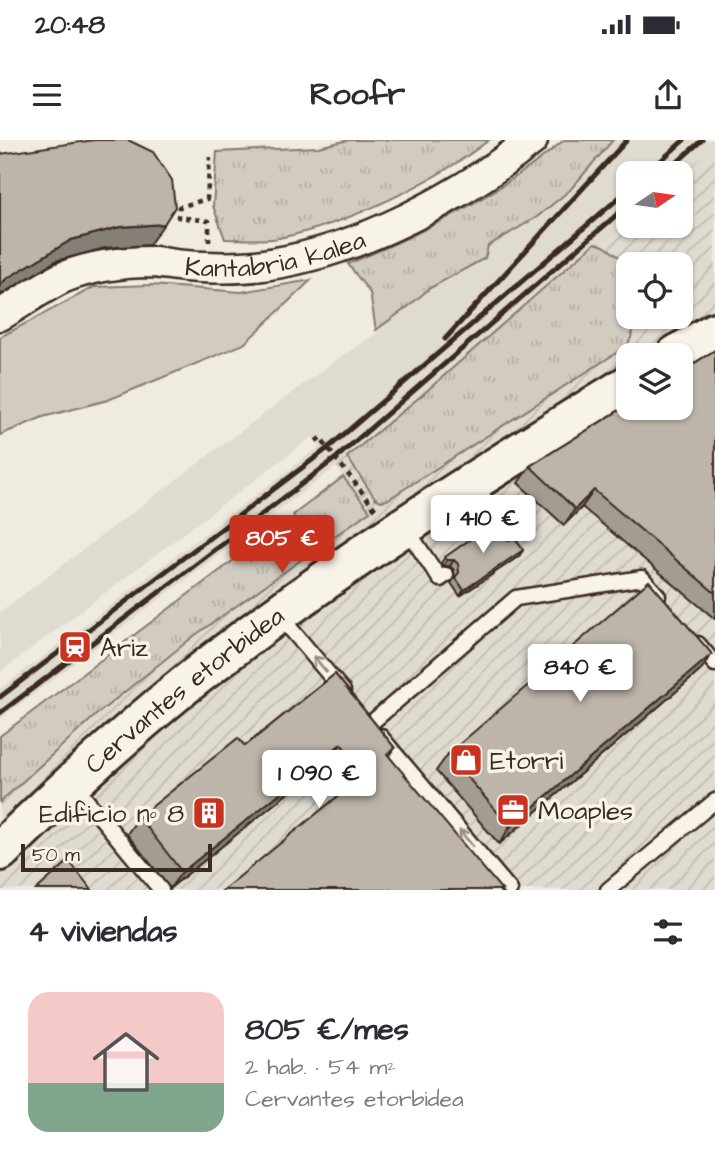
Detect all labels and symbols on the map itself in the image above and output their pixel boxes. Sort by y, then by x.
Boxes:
north arrow [616,161,693,238]
street label: Kantabria kalea [184,222,371,287]
pin: 1 410 € [418,496,548,555]
pin: 805 € [233,516,331,575]
street label: Cervantes etorbidea [77,598,292,782]
station icon: Ariz [56,628,94,666]
place label: Ariz [100,630,148,666]
pin: 840 € [531,644,629,704]
one-way arrow [312,655,328,673]
shop icon: Etorri [447,741,485,779]
place label: Etorri [490,743,563,779]
pin: 1 090 € [254,750,384,810]
office icon: Moaples [494,791,532,829]
place label: Moaples [538,793,633,829]
building icon: Edificio nº 8 [190,794,228,832]
place label: Edificio nº 8 [39,796,184,832]
one-way arrow [458,829,474,847]
scale bar [21,841,212,873]

